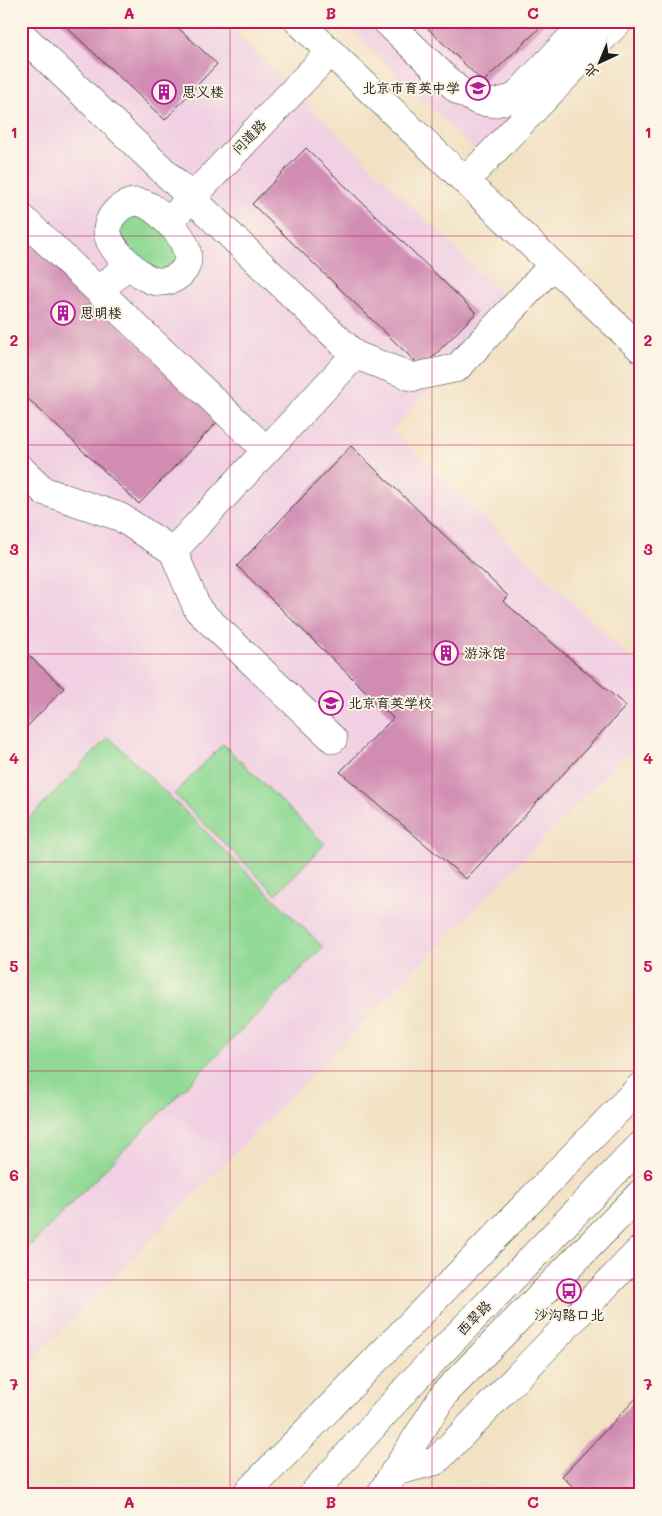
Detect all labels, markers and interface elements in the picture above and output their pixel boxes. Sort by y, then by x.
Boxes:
text: A [123,2,135,23]
text: B [326,2,336,23]
text: C [527,2,539,23]
north arrow [574,38,624,88]
text: 北 [579,60,602,83]
school or university icon: 北京市育英中学 [465,75,491,101]
place label: 北京市育英中学 [362,78,460,97]
building icon: 思义楼 [151,79,177,105]
place label: 思义楼 [182,82,224,101]
street label: 问道路 [227,115,270,158]
text: 1 [10,121,18,142]
text: 1 [644,121,652,142]
building icon: 思明楼 [50,300,76,326]
place label: 思明楼 [80,303,122,322]
text: 2 [10,329,19,350]
text: 2 [644,329,653,350]
text: 3 [9,538,19,559]
text: 3 [643,538,653,559]
building icon: 游泳馆 [433,640,459,666]
place label: 游泳馆 [464,643,506,662]
school or university icon: 北京育英学校 [318,690,344,716]
place label: 北京育英学校 [348,693,432,712]
text: 4 [9,747,19,768]
text: 4 [643,747,653,768]
text: 5 [9,955,19,976]
text: 5 [643,955,653,976]
text: 6 [9,1164,19,1185]
text: 6 [643,1164,653,1185]
bus stop icon: 沙沟路口北 [556,1278,582,1304]
street label: 西翠路 [452,1296,495,1339]
place label: 沙沟路口北 [534,1305,604,1324]
text: 7 [10,1373,19,1394]
text: 7 [644,1373,653,1394]
text: A [123,1491,135,1512]
text: B [326,1491,336,1512]
text: C [527,1491,539,1512]

